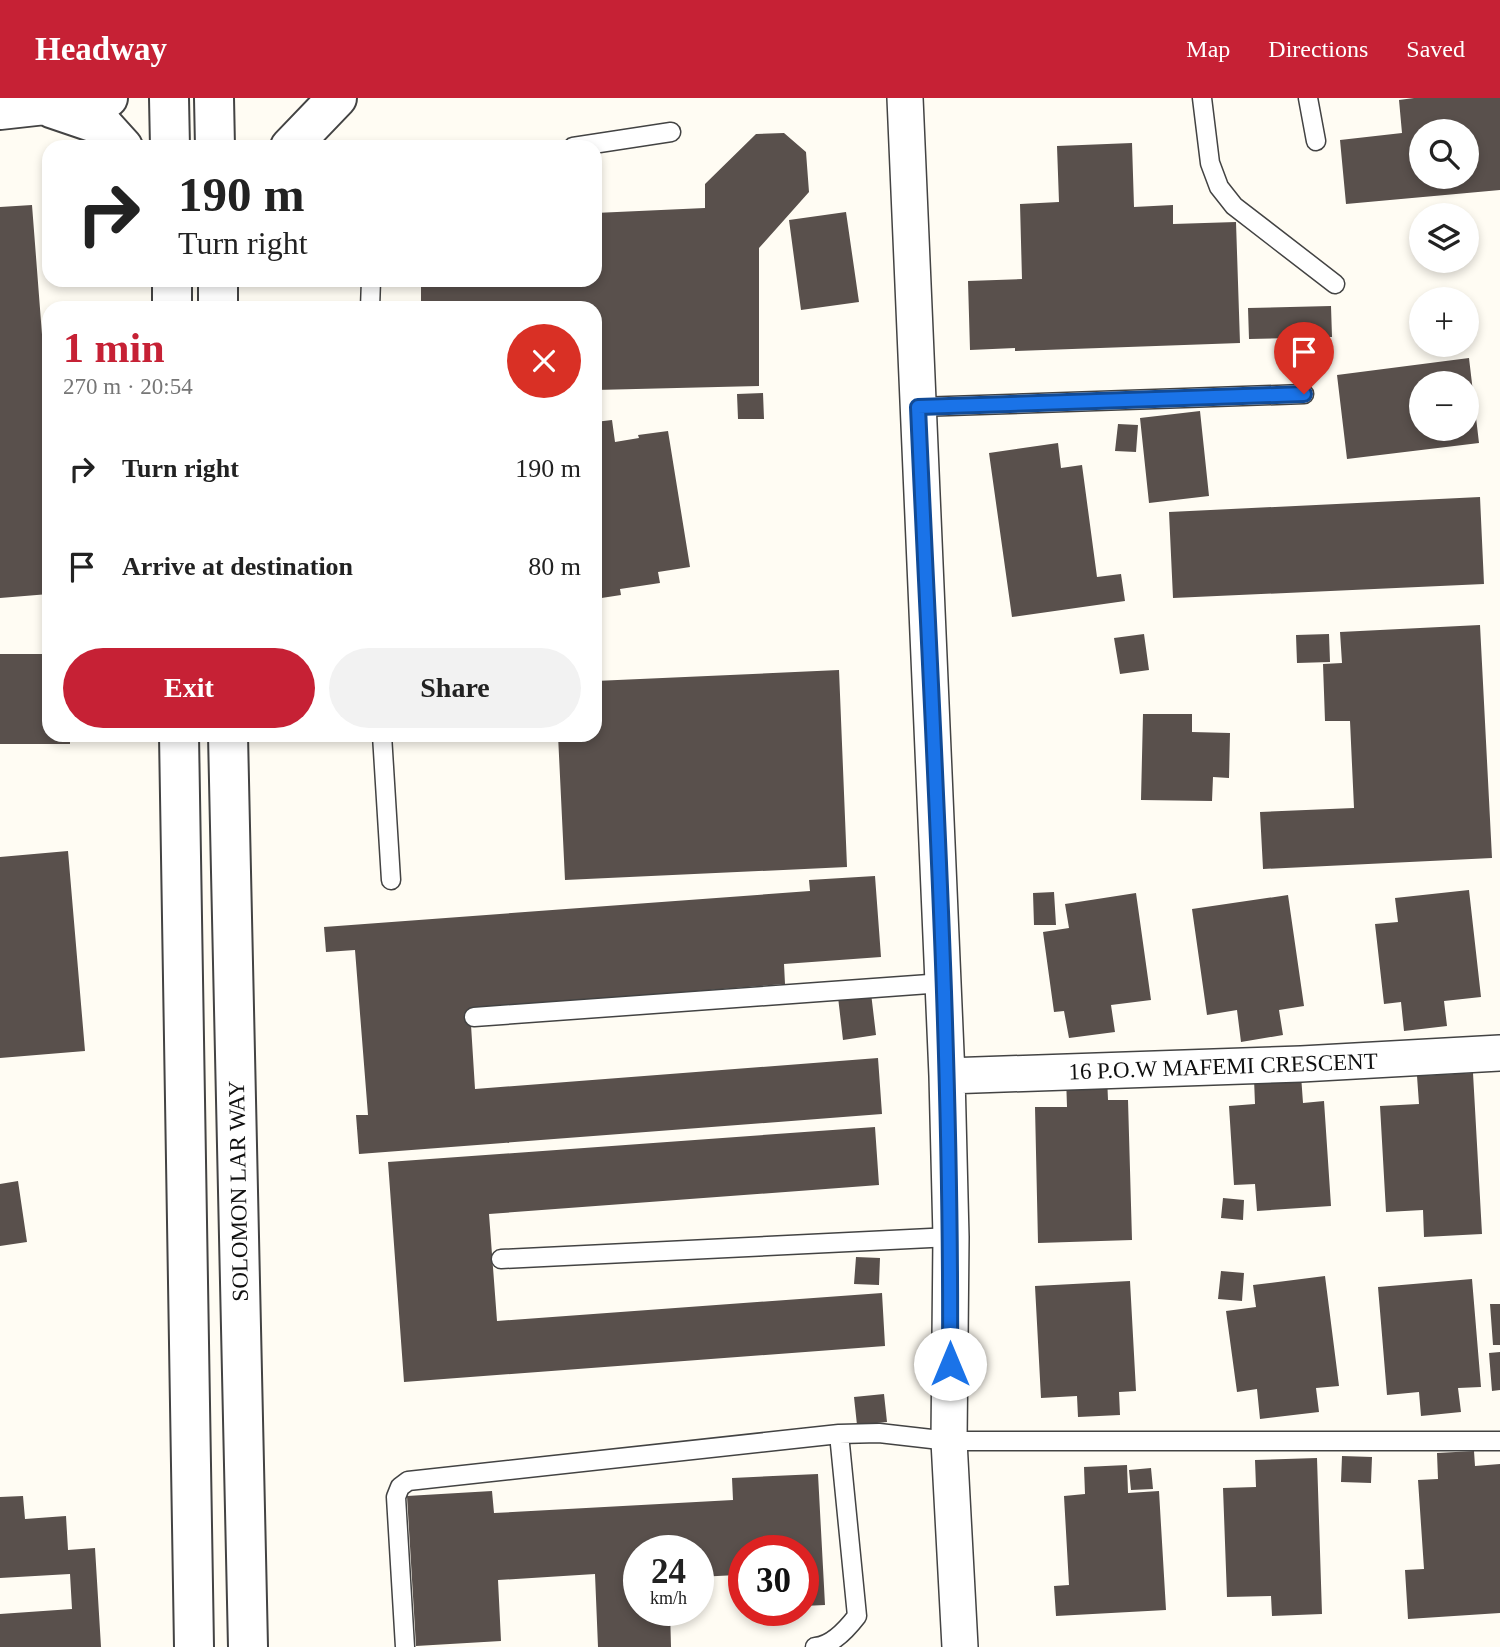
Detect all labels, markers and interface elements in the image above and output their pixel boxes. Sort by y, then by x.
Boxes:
text: Headway [35,31,167,67]
text: Map [1186,36,1230,62]
text: Directions [1268,36,1368,62]
text: Saved [1406,36,1465,62]
map controls [1409,119,1479,441]
button: search [1409,119,1479,189]
text: 190 m [178,167,305,222]
icon: right [63,168,154,259]
button: layers [1409,203,1479,273]
text: Turn right [178,225,308,261]
button: + [1409,287,1479,357]
pin [1274,322,1334,394]
button: close [507,324,581,398]
text: 1 min [63,325,165,371]
icon: arrive [1285,333,1323,371]
button: − [1409,371,1479,441]
text: 270 m · 20:54 [63,374,193,399]
icon: right [63,450,101,488]
text: Turn right [122,454,239,483]
text: 190 m [515,454,581,483]
icon: arrive [63,548,101,586]
text: Arrive at destination [122,552,353,581]
text: 80 m [528,552,581,581]
button: Exit [63,648,315,728]
button: Share [329,648,581,728]
street label: 16 P.O.W MAFEMI CRESCENT [1068,1049,1378,1084]
street label: SOLOMON LAR WAY [224,1080,253,1302]
position arrow [913,1327,987,1401]
speed limit sign: 30 [728,1535,819,1626]
text: 24 [651,1552,686,1591]
text: km/h [650,1588,687,1608]

